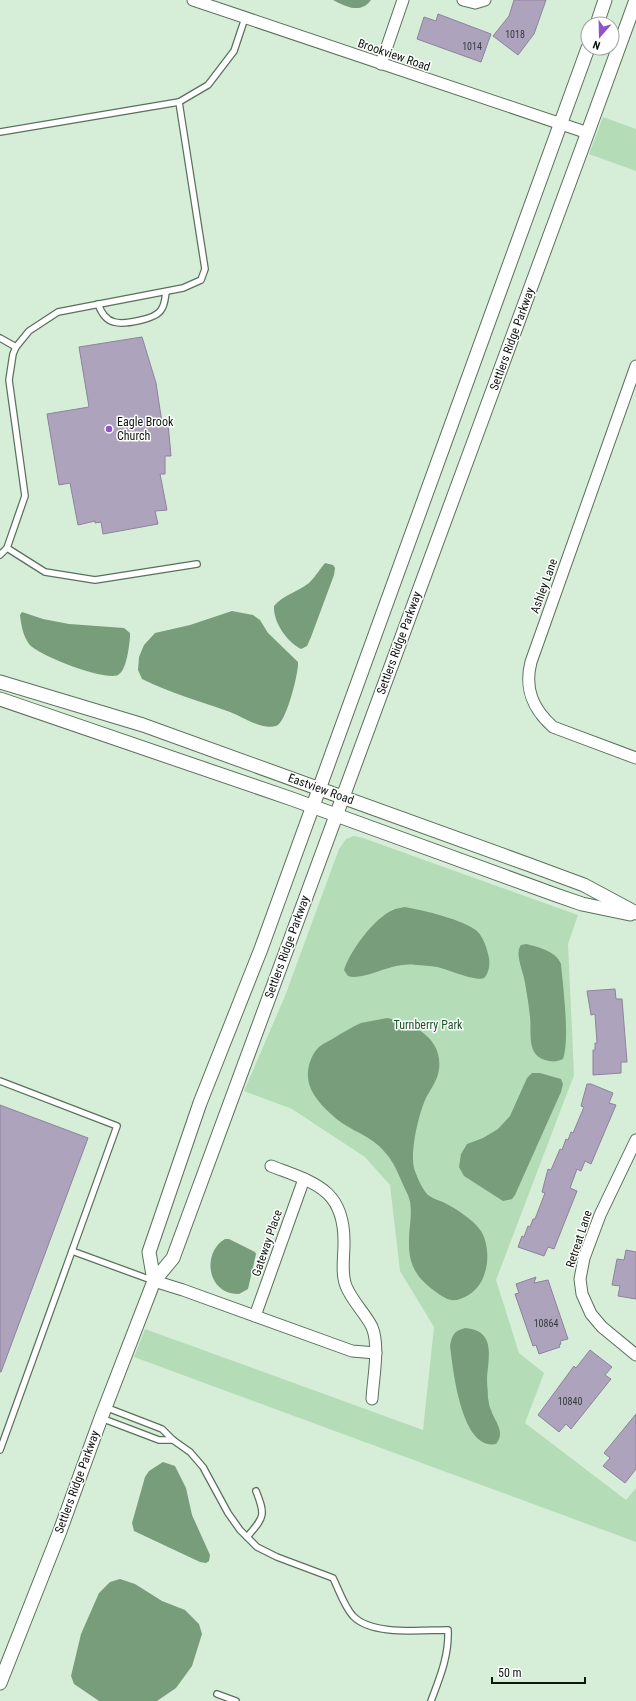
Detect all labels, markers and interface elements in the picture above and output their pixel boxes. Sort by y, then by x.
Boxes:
north arrow [580,16,620,56]
house number: 1018 [505,29,525,40]
street label: Brookview Road [356,36,432,74]
text: N [591,38,602,52]
house number: 1014 [462,41,482,52]
street label: Settlers Ridge Parkway [487,286,537,392]
place label: Eagle Brook Church [117,415,174,443]
marker: Eagle Brook Church [104,424,114,434]
street label: Ashley Lane [528,556,560,615]
street label: Settlers Ridge Parkway [374,590,424,696]
street label: Eastview Road [286,771,356,807]
street label: Settlers Ridge Parkway [262,894,312,1000]
park label: Turnberry Park [393,1018,463,1032]
street label: Gateway Place [249,1207,285,1278]
street label: Retreat Lane [563,1208,595,1270]
house number: 10864 [534,1318,558,1329]
house number: 10840 [558,1396,582,1407]
street label: Settlers Ridge Parkway [52,1429,102,1535]
scale bar [492,1659,585,1685]
text: 50 m [498,1666,522,1680]

